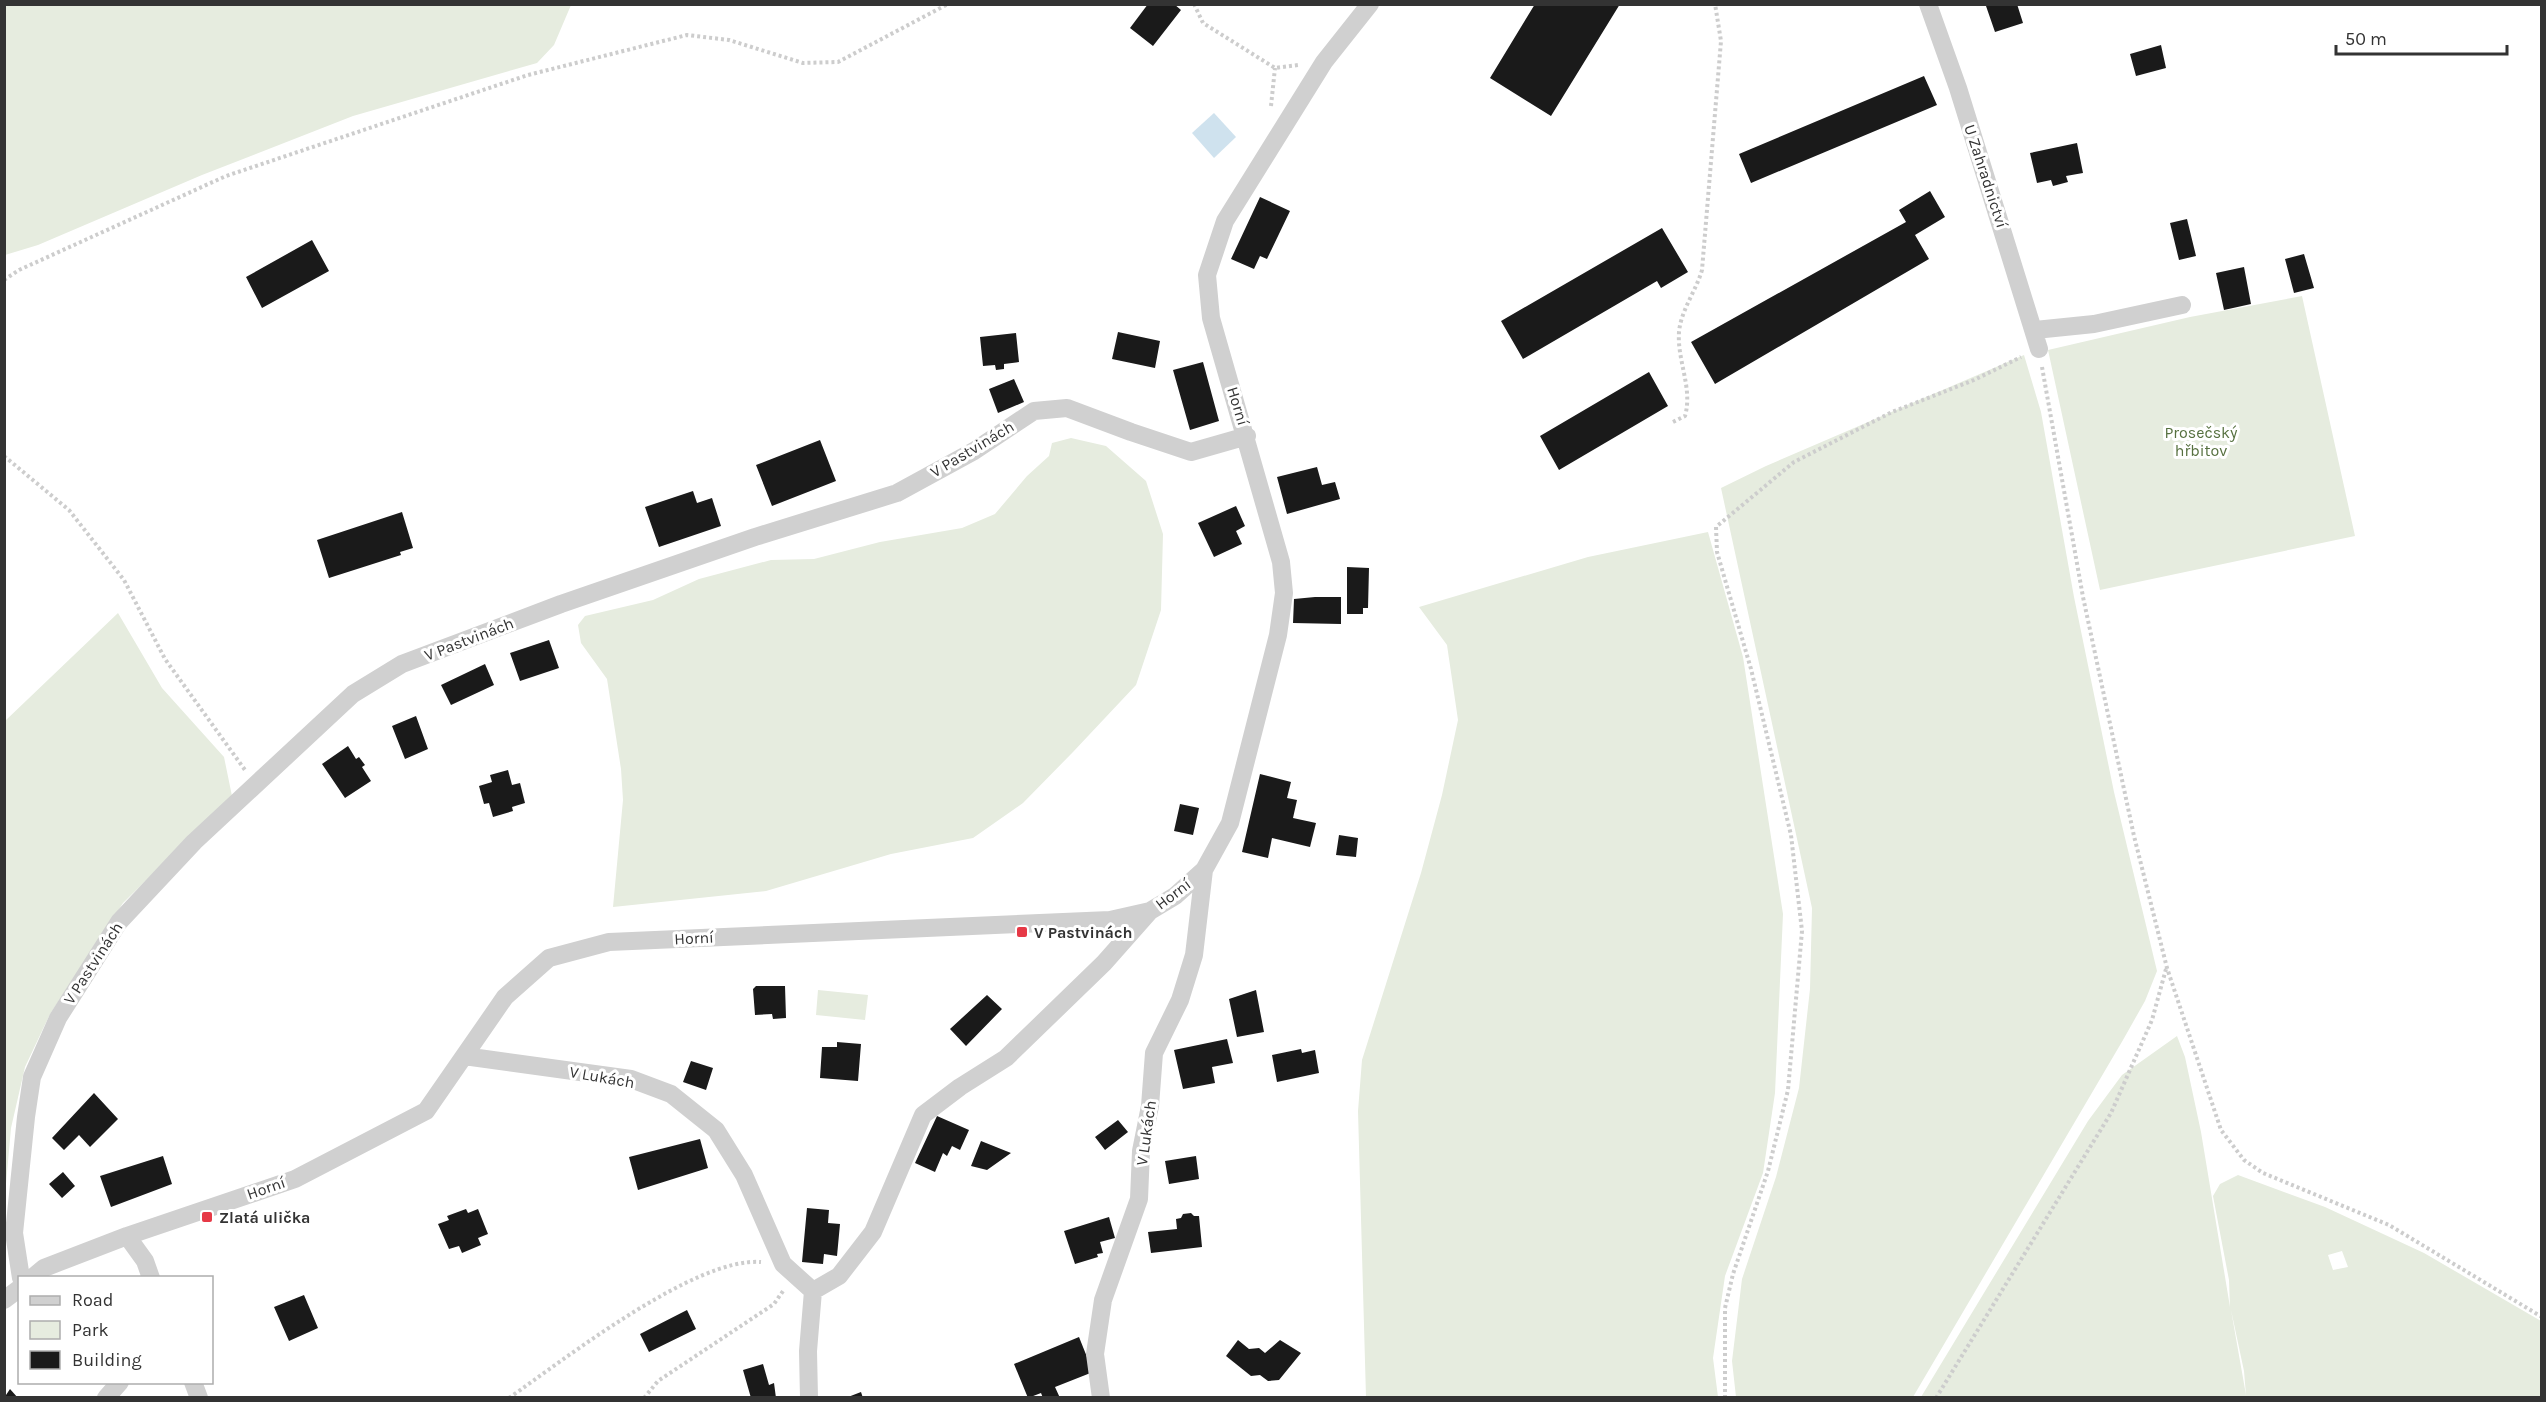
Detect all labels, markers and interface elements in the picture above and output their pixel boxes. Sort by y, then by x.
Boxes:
scale bar [2336,18,2507,56]
text: 50 m [2345,28,2387,50]
street label: U Zahradnictví [1960,122,2012,230]
street label: Horní [1223,384,1253,428]
street label: V Pastvinách [927,417,1017,481]
park label: Prosečský hřbitov [2164,423,2238,460]
street label: V Pastvinách [422,613,516,665]
street label: Horní [1151,874,1195,914]
street label: V Pastvinách [59,918,127,1008]
place label: V Pastvinách [1034,923,1132,942]
marker: V Pastvinách [1015,925,1029,939]
street label: Horní [674,927,715,949]
street label: V Lukách [568,1062,636,1092]
street label: V Lukách [1132,1099,1160,1167]
street label: Horní [244,1172,288,1203]
place label: Zlatá ulička [219,1208,310,1227]
marker: Zlatá ulička [200,1210,214,1224]
legend [18,1276,213,1384]
text: Road [72,1289,113,1311]
text: Park [72,1319,109,1341]
text: Building [72,1349,142,1371]

